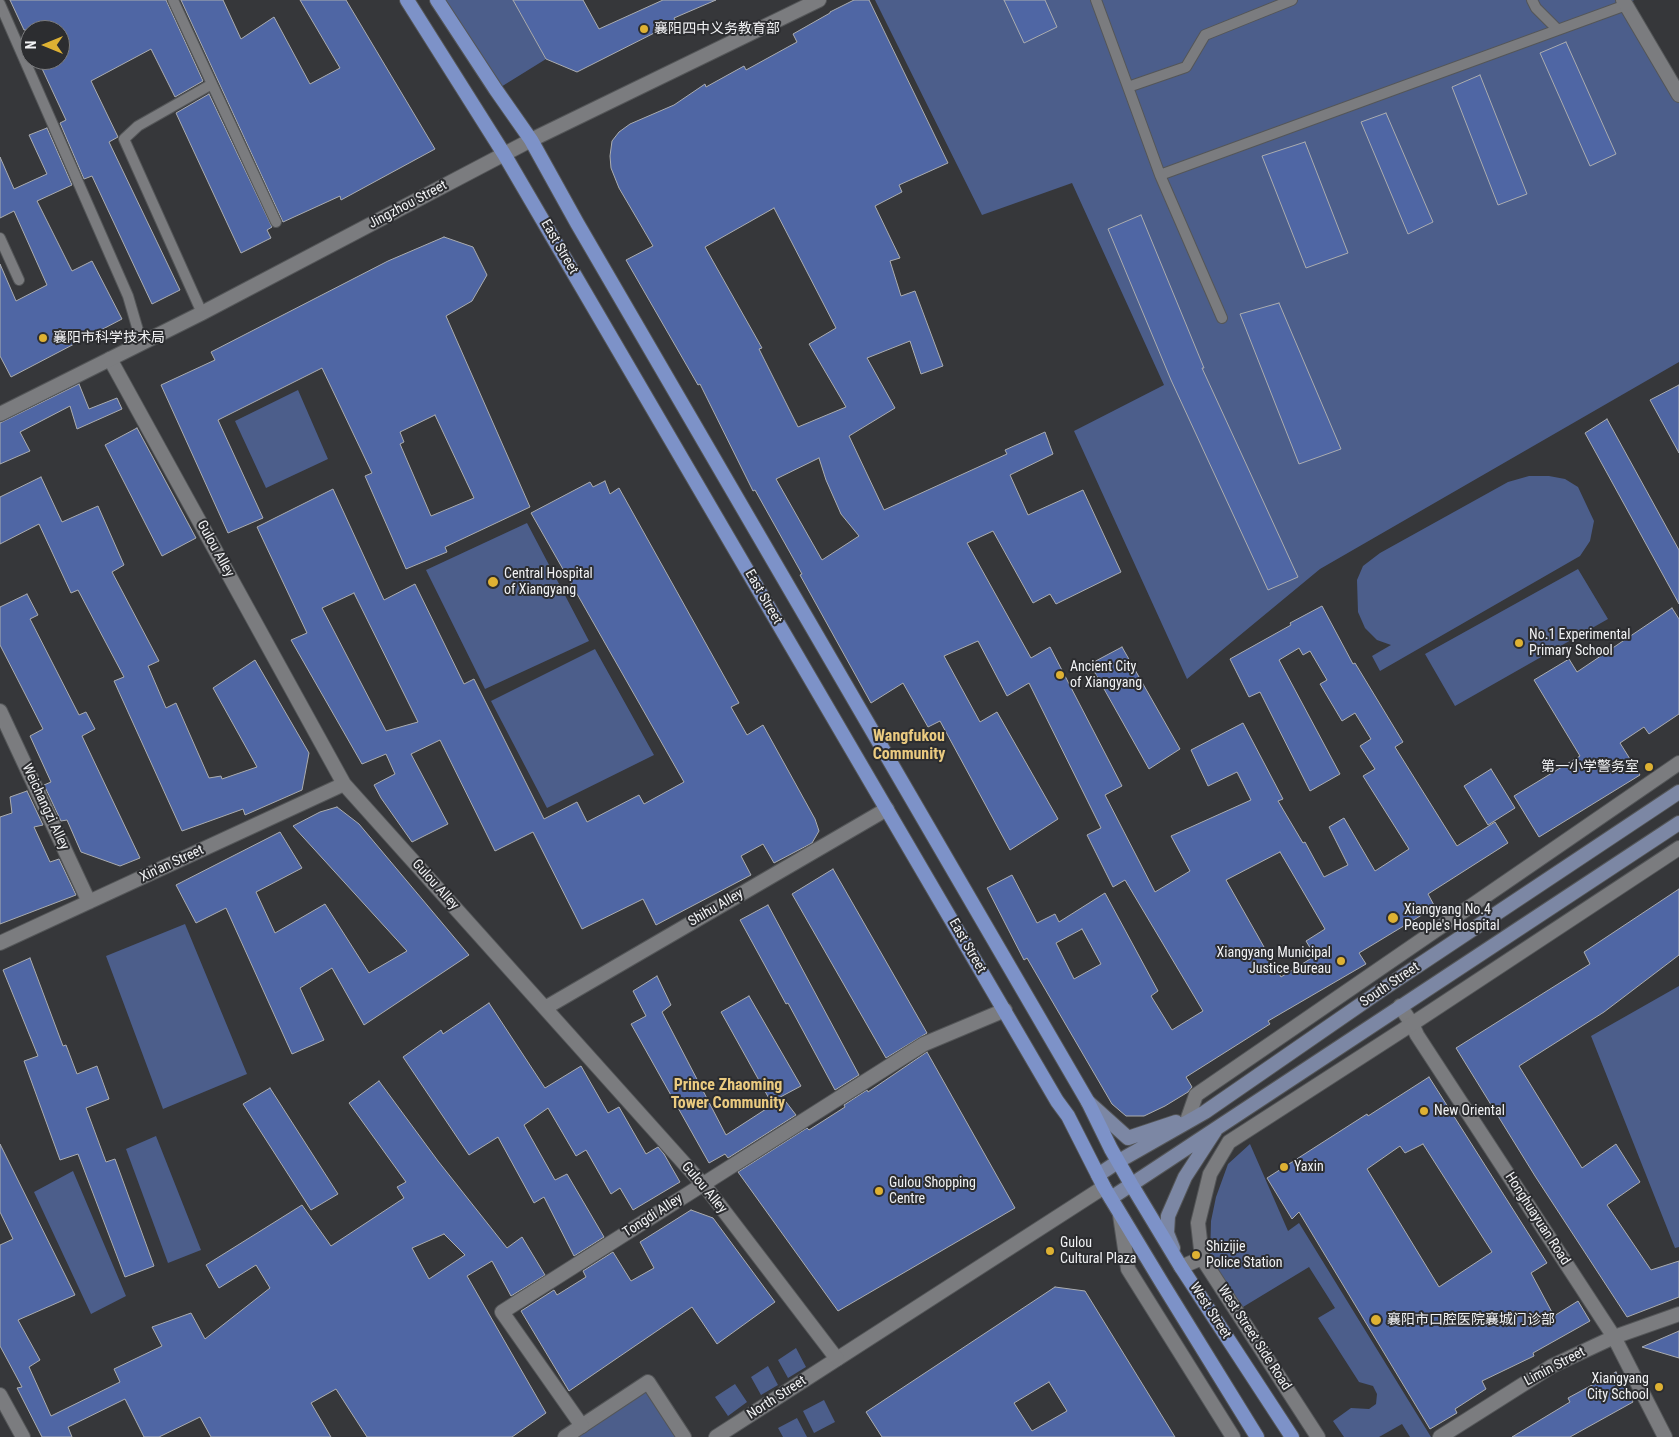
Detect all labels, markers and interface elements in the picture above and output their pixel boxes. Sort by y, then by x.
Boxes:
north arrow [20,20,70,70]
place label: 襄阳四中义务教育部 [654,21,780,37]
marker: 襄阳四中义务教育部 [638,23,650,35]
text: N [23,41,39,49]
street label: Jingzhou Street [366,177,450,233]
street label: East Street [537,217,581,277]
place label: 襄阳市科学技术局 [53,330,165,346]
marker: 襄阳市科学技术局 [37,332,49,344]
street label: Gulou Alley [193,518,237,580]
place label: Central Hospital of Xiangyang [504,566,593,598]
street label: East Street [741,567,785,627]
marker: Central Hospital of Xiangyang [486,575,500,589]
place label: No.1 Experimental Primary School [1529,627,1631,660]
marker: No.1 Experimental Primary School [1513,637,1525,649]
place label: Ancient City of Xiangyang [1070,659,1142,692]
marker: Ancient City of Xiangyang [1054,669,1066,681]
district label: Wangfukou Community [873,727,945,765]
place label: 第一小学警务室 [1541,759,1639,775]
street label: Weichangzi Alley [18,761,72,853]
marker: 第一小学警务室 [1643,761,1655,773]
street label: Xin'an Street [137,842,207,886]
street label: Gulou Alley [408,856,462,914]
street label: Shihu Alley [685,886,747,930]
place label: Xiangyang No.4 People's Hospital [1404,902,1500,934]
marker: Xiangyang No.4 People's Hospital [1386,911,1400,925]
street label: East Street [945,916,989,976]
place label: Xiangyang Municipal Justice Bureau [1217,945,1331,978]
marker: Xiangyang Municipal Justice Bureau [1335,955,1347,967]
street label: South Street [1357,959,1423,1011]
district label: Prince Zhaoming Tower Community [671,1076,785,1114]
place label: New Oriental [1434,1103,1505,1119]
marker: New Oriental [1418,1105,1430,1117]
street label: Gulou Alley [678,1159,730,1217]
place label: Yaxin [1294,1159,1324,1175]
marker: Yaxin [1278,1161,1290,1173]
street label: Honghuayuan Road [1501,1170,1573,1268]
place label: Gulou Shopping Centre [889,1175,976,1208]
marker: Gulou Shopping Centre [873,1185,885,1197]
street label: Tongdi Alley [620,1191,686,1241]
place label: Gulou Cultural Plaza [1060,1235,1136,1268]
place label: Shizijie Police Station [1206,1239,1283,1272]
marker: Gulou Cultural Plaza [1044,1245,1056,1257]
marker: Shizijie Police Station [1190,1249,1202,1261]
street label: West Street [1186,1280,1234,1342]
street label: West Street Side Road [1214,1282,1294,1394]
place label: 襄阳市口腔医院襄城门诊部 [1387,1312,1555,1328]
marker: 襄阳市口腔医院襄城门诊部 [1369,1313,1383,1327]
street label: Limin Street [1522,1344,1588,1390]
place label: Xiangyang City School [1587,1371,1649,1404]
street label: North Street [744,1373,810,1423]
marker: Xiangyang City School [1653,1381,1665,1393]

